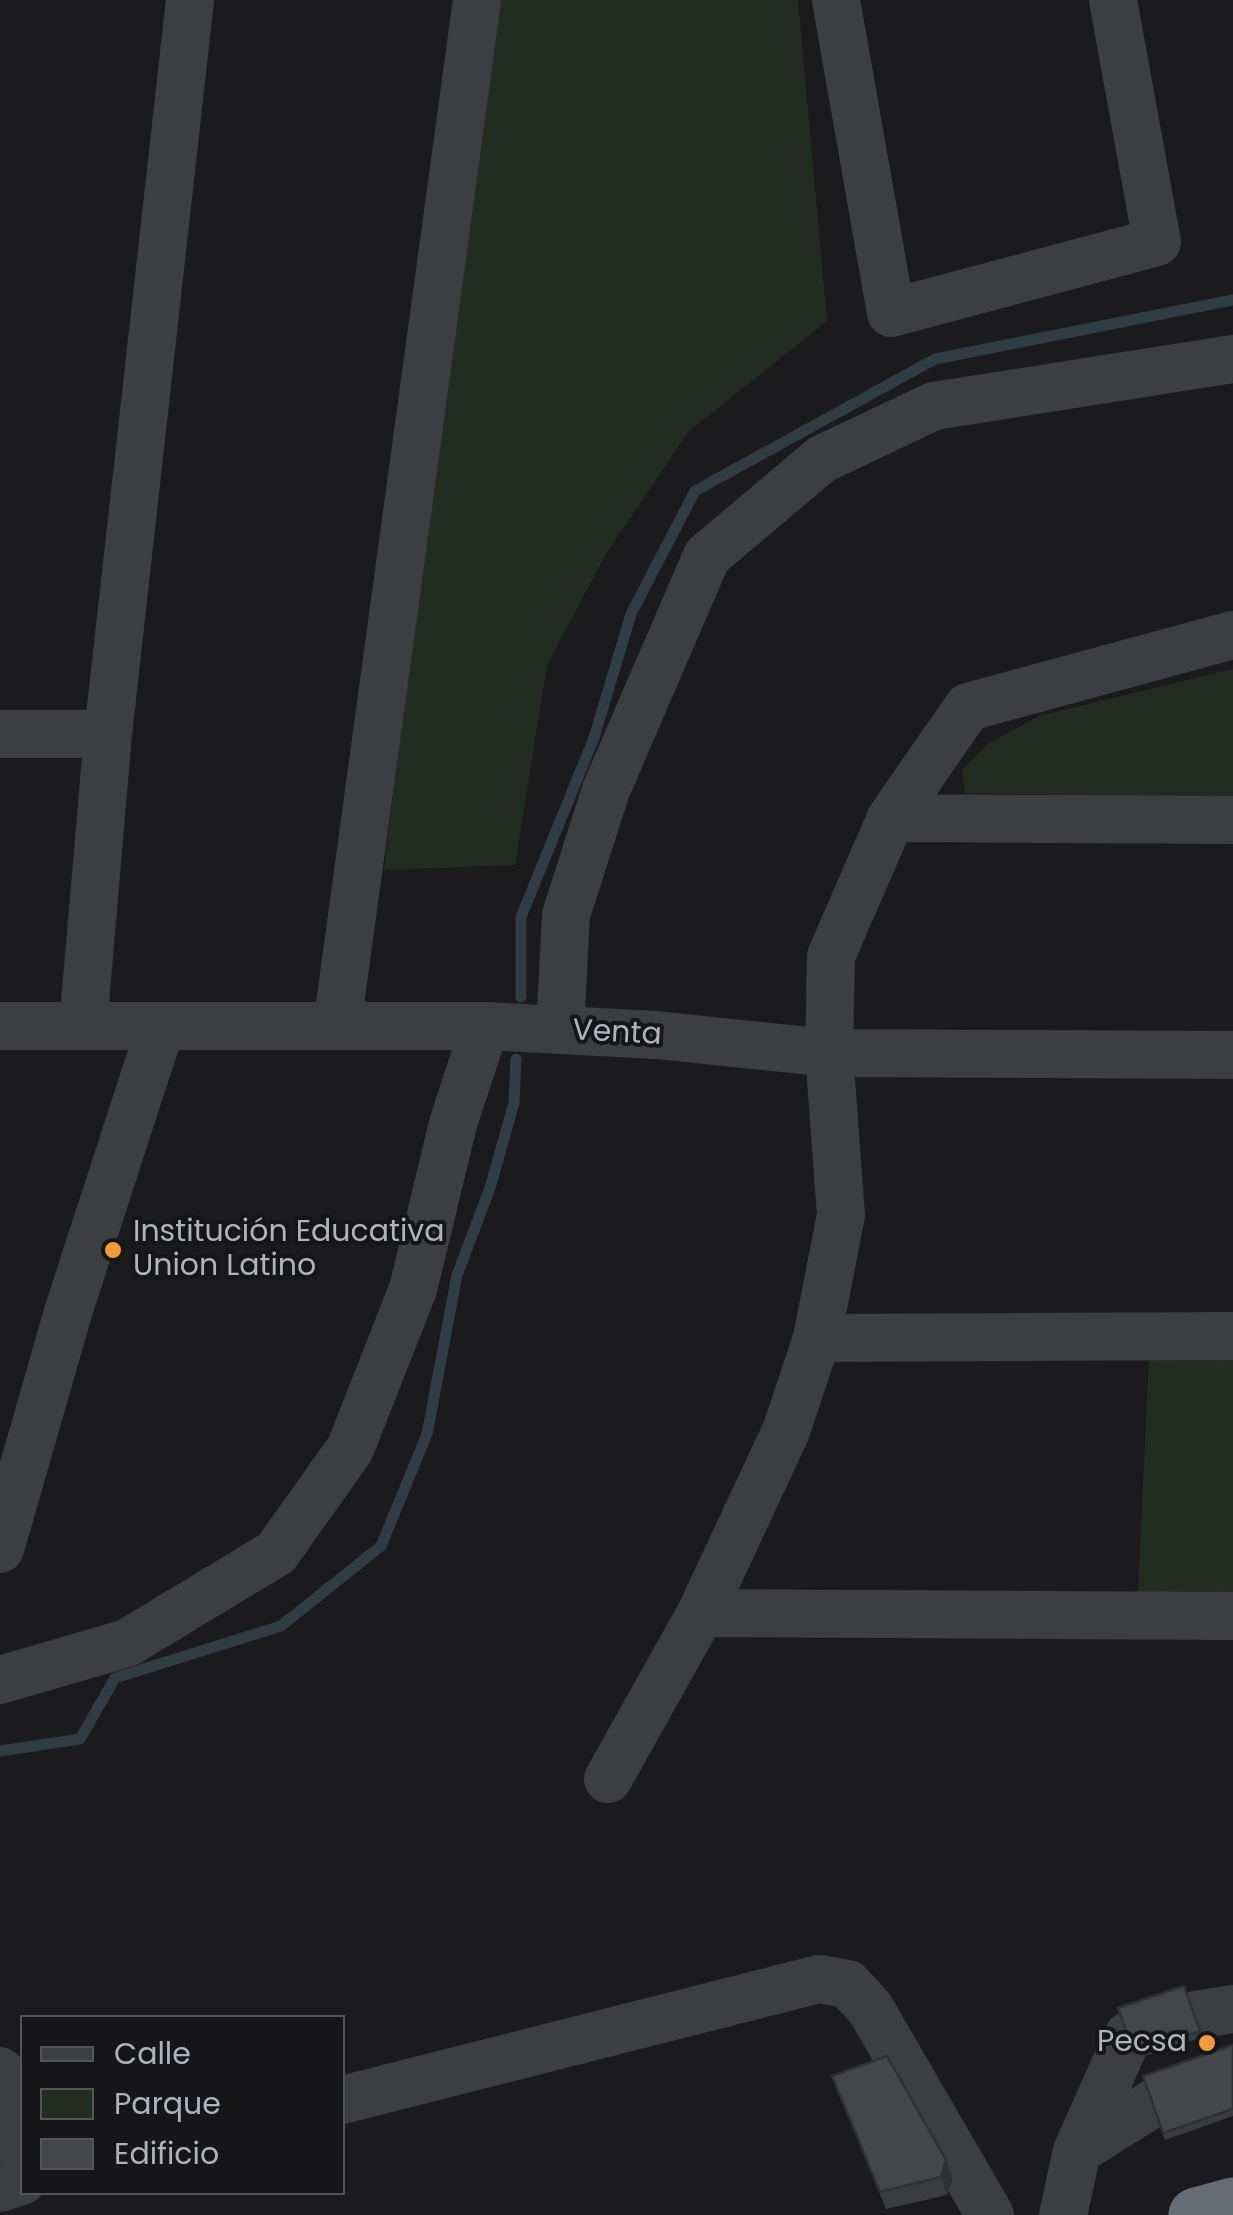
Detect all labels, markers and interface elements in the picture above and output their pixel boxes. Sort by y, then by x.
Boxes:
street label: Venta [571,1014,663,1054]
place label: Institución Educativa Union Latino [133,1215,444,1286]
marker: Institución Educativa Union Latino [102,1239,124,1261]
legend [20,2015,345,2195]
place label: Pecsa [1097,2025,1187,2061]
text: Calle [114,2032,191,2075]
marker: Pecsa [1196,2032,1218,2054]
text: Parque [114,2082,221,2125]
text: Edificio [114,2132,219,2175]

